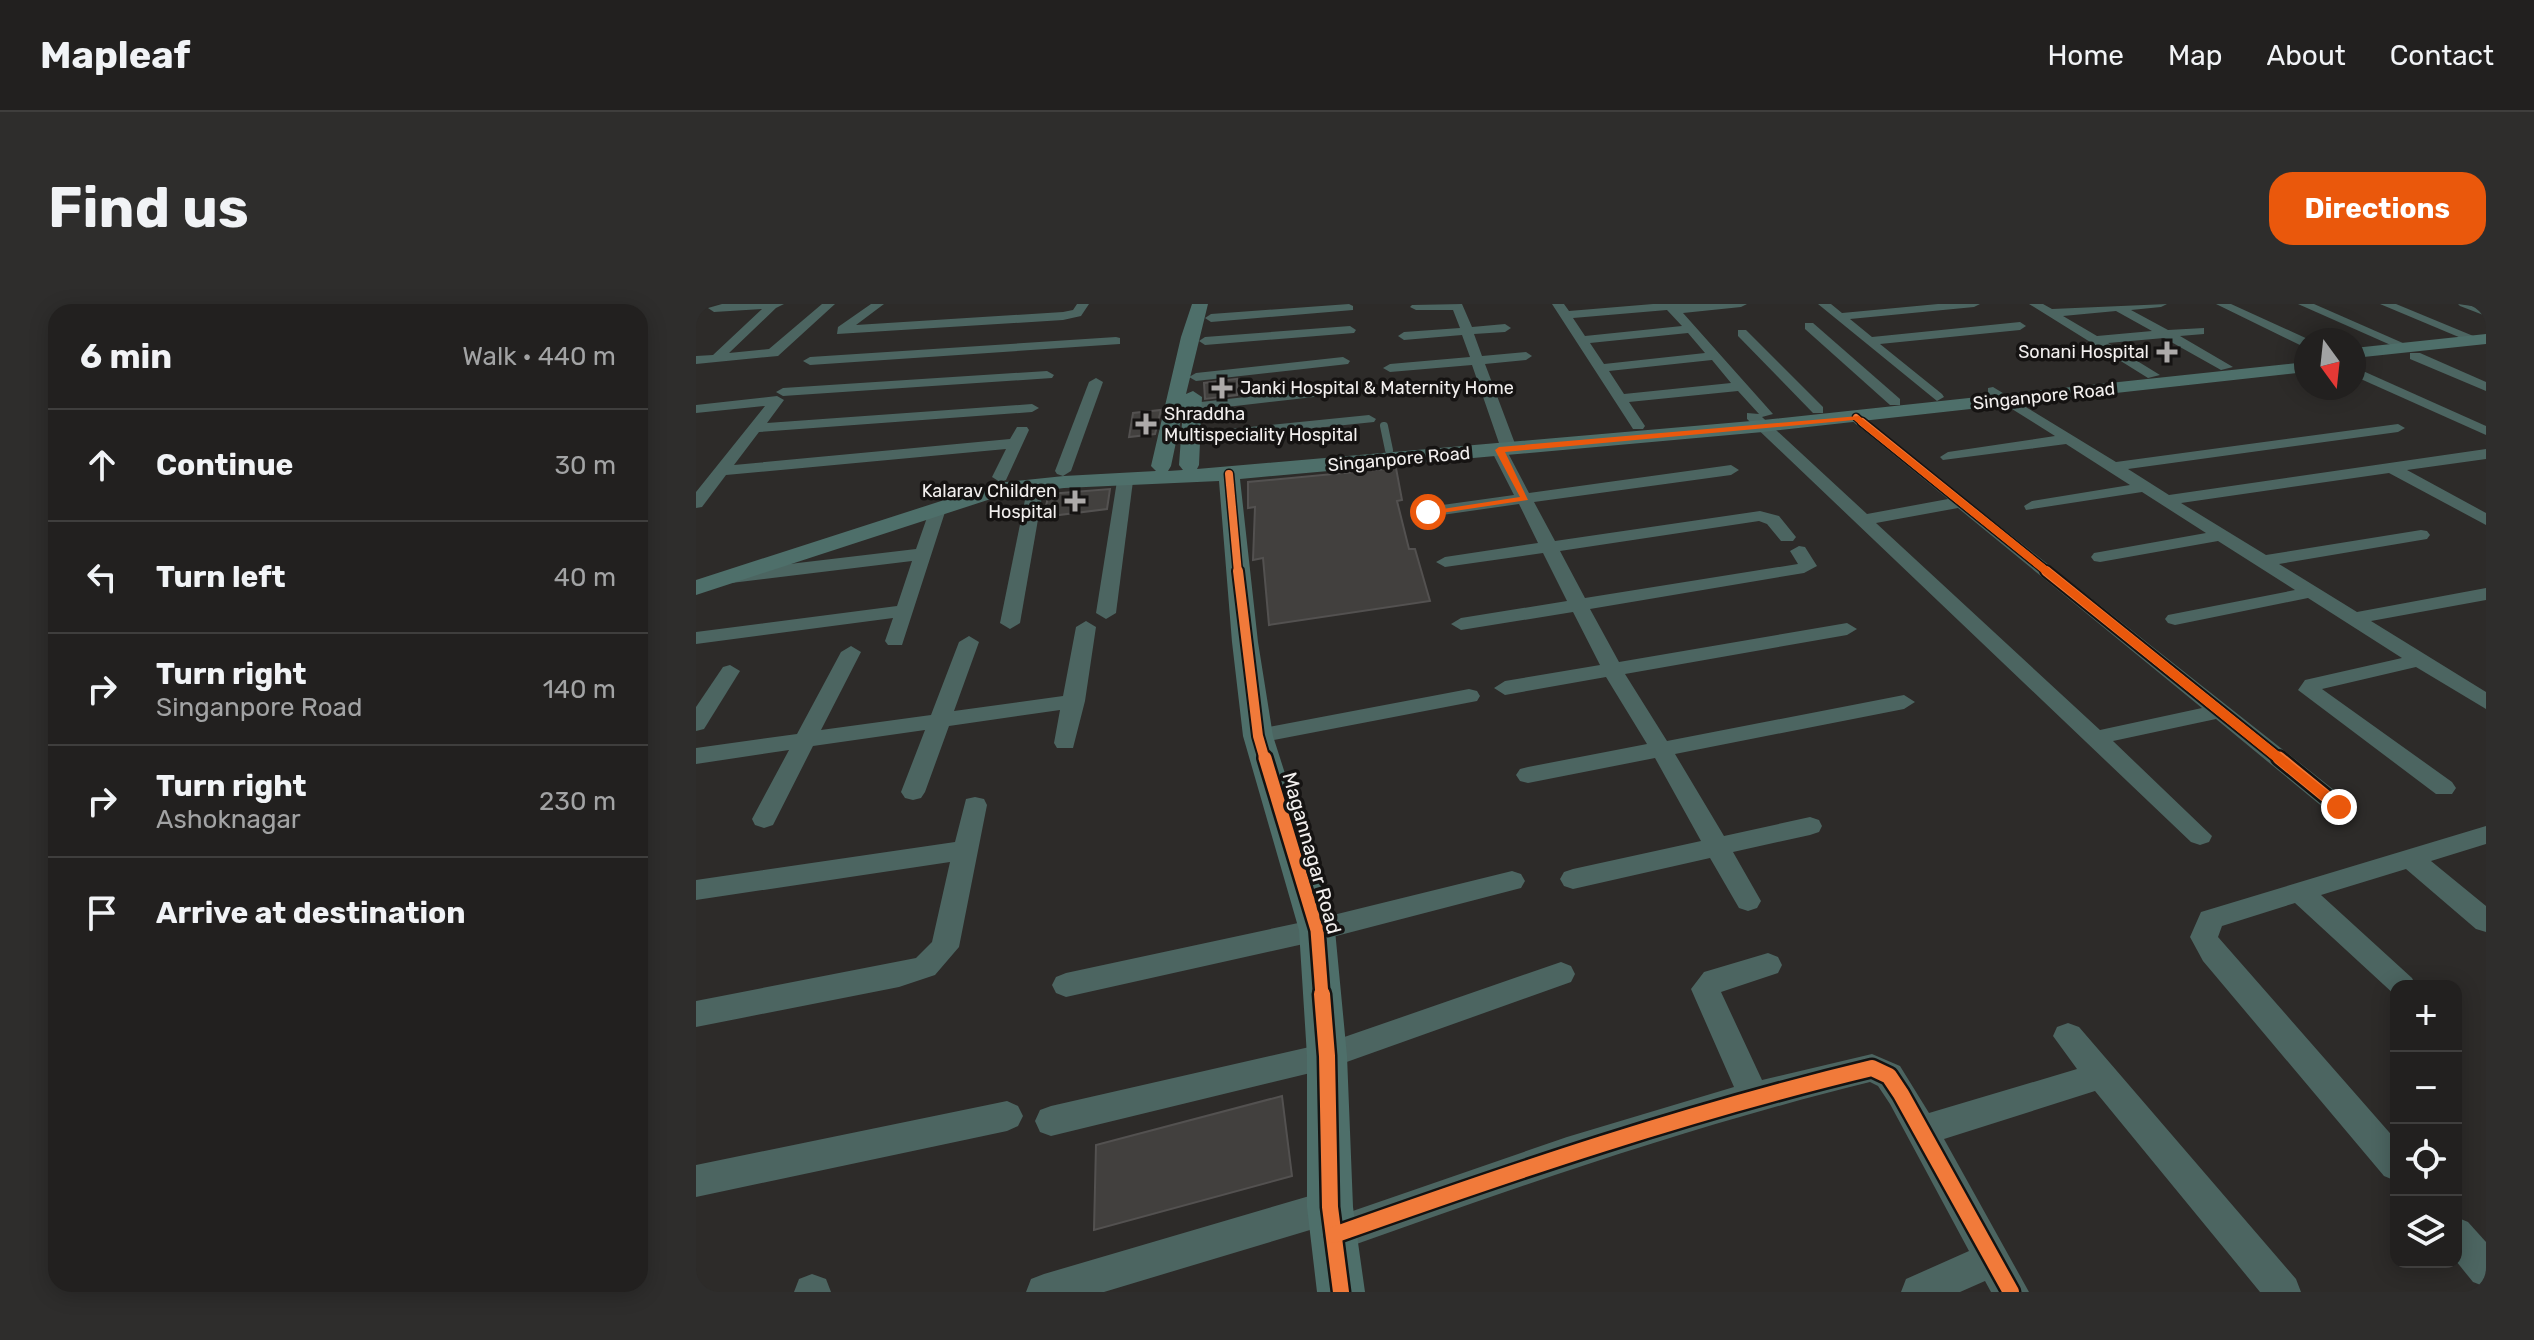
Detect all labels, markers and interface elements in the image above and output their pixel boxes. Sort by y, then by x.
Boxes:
text: Mapleaf [40,32,190,78]
text: Home [2047,39,2124,72]
text: Map [2168,39,2222,72]
text: About [2266,39,2346,72]
text: Contact [2390,39,2494,72]
button: Directions [2269,172,2486,245]
text: Find us [48,175,249,241]
north arrow [2294,328,2366,400]
text: 6 min [80,336,172,377]
text: Walk · 440 m [462,341,616,372]
place label: Sonani Hospital [2018,341,2149,363]
marker: Sonani Hospital [2156,341,2178,363]
marker: Janki Hospital & Maternity Home [1211,377,1233,399]
place label: Janki Hospital & Maternity Home [1240,377,1514,399]
street label: Singanpore Road [1972,378,2116,414]
place label: Shraddha Multispeciality Hospital [1164,403,1358,446]
marker: Shraddha Multispeciality Hospital [1135,413,1157,435]
street label: Singanpore Road [1327,442,1471,476]
icon: ahead [80,443,124,487]
text: Continue [156,447,293,483]
text: 30 m [554,450,616,481]
place label: Kalarav Children Hospital [922,480,1057,523]
marker: Kalarav Children Hospital [1064,490,1086,512]
route start [1410,494,1446,530]
icon: left [80,555,124,599]
text: Turn left [156,559,286,595]
text: 40 m [554,562,616,593]
text: Turn right [156,656,307,692]
icon: right [80,667,124,711]
text: 140 m [543,674,616,705]
text: Singanpore Road [156,692,362,723]
text: Turn right [156,768,307,804]
street label: Magannagar Road [1277,769,1347,937]
icon: right [80,779,124,823]
text: 230 m [539,786,616,817]
route end [2321,789,2357,825]
text: Ashoknagar [156,804,301,835]
icon: arrive [80,891,124,935]
text: Arrive at destination [156,895,466,931]
map controls [2390,980,2462,1268]
button: + [2390,980,2462,1052]
button: − [2390,1052,2462,1124]
button: locate [2390,1124,2462,1196]
button: layers [2390,1196,2462,1268]

